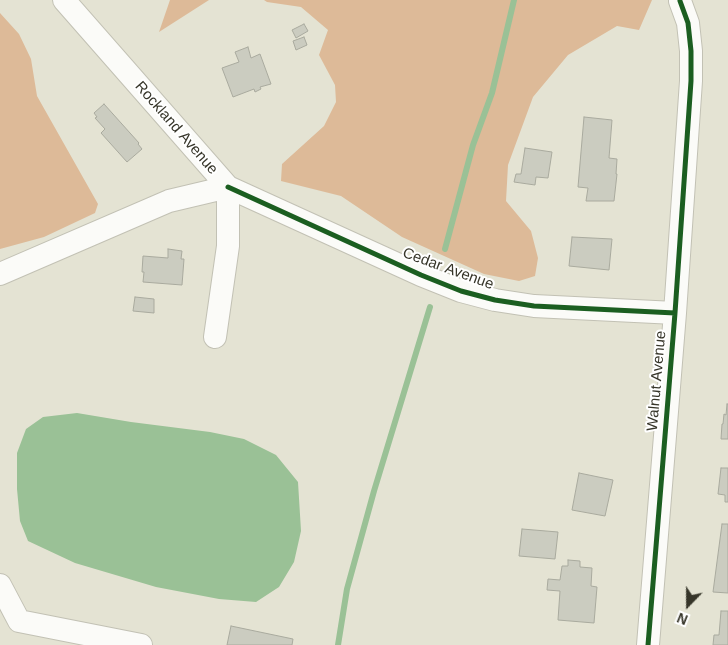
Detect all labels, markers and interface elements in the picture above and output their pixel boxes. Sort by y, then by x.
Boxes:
street label: Rockland Avenue [131,78,221,178]
street label: Cedar Avenue [400,244,496,294]
street label: Walnut Avenue [644,330,670,432]
north arrow [663,580,713,630]
text: N [675,610,690,628]

